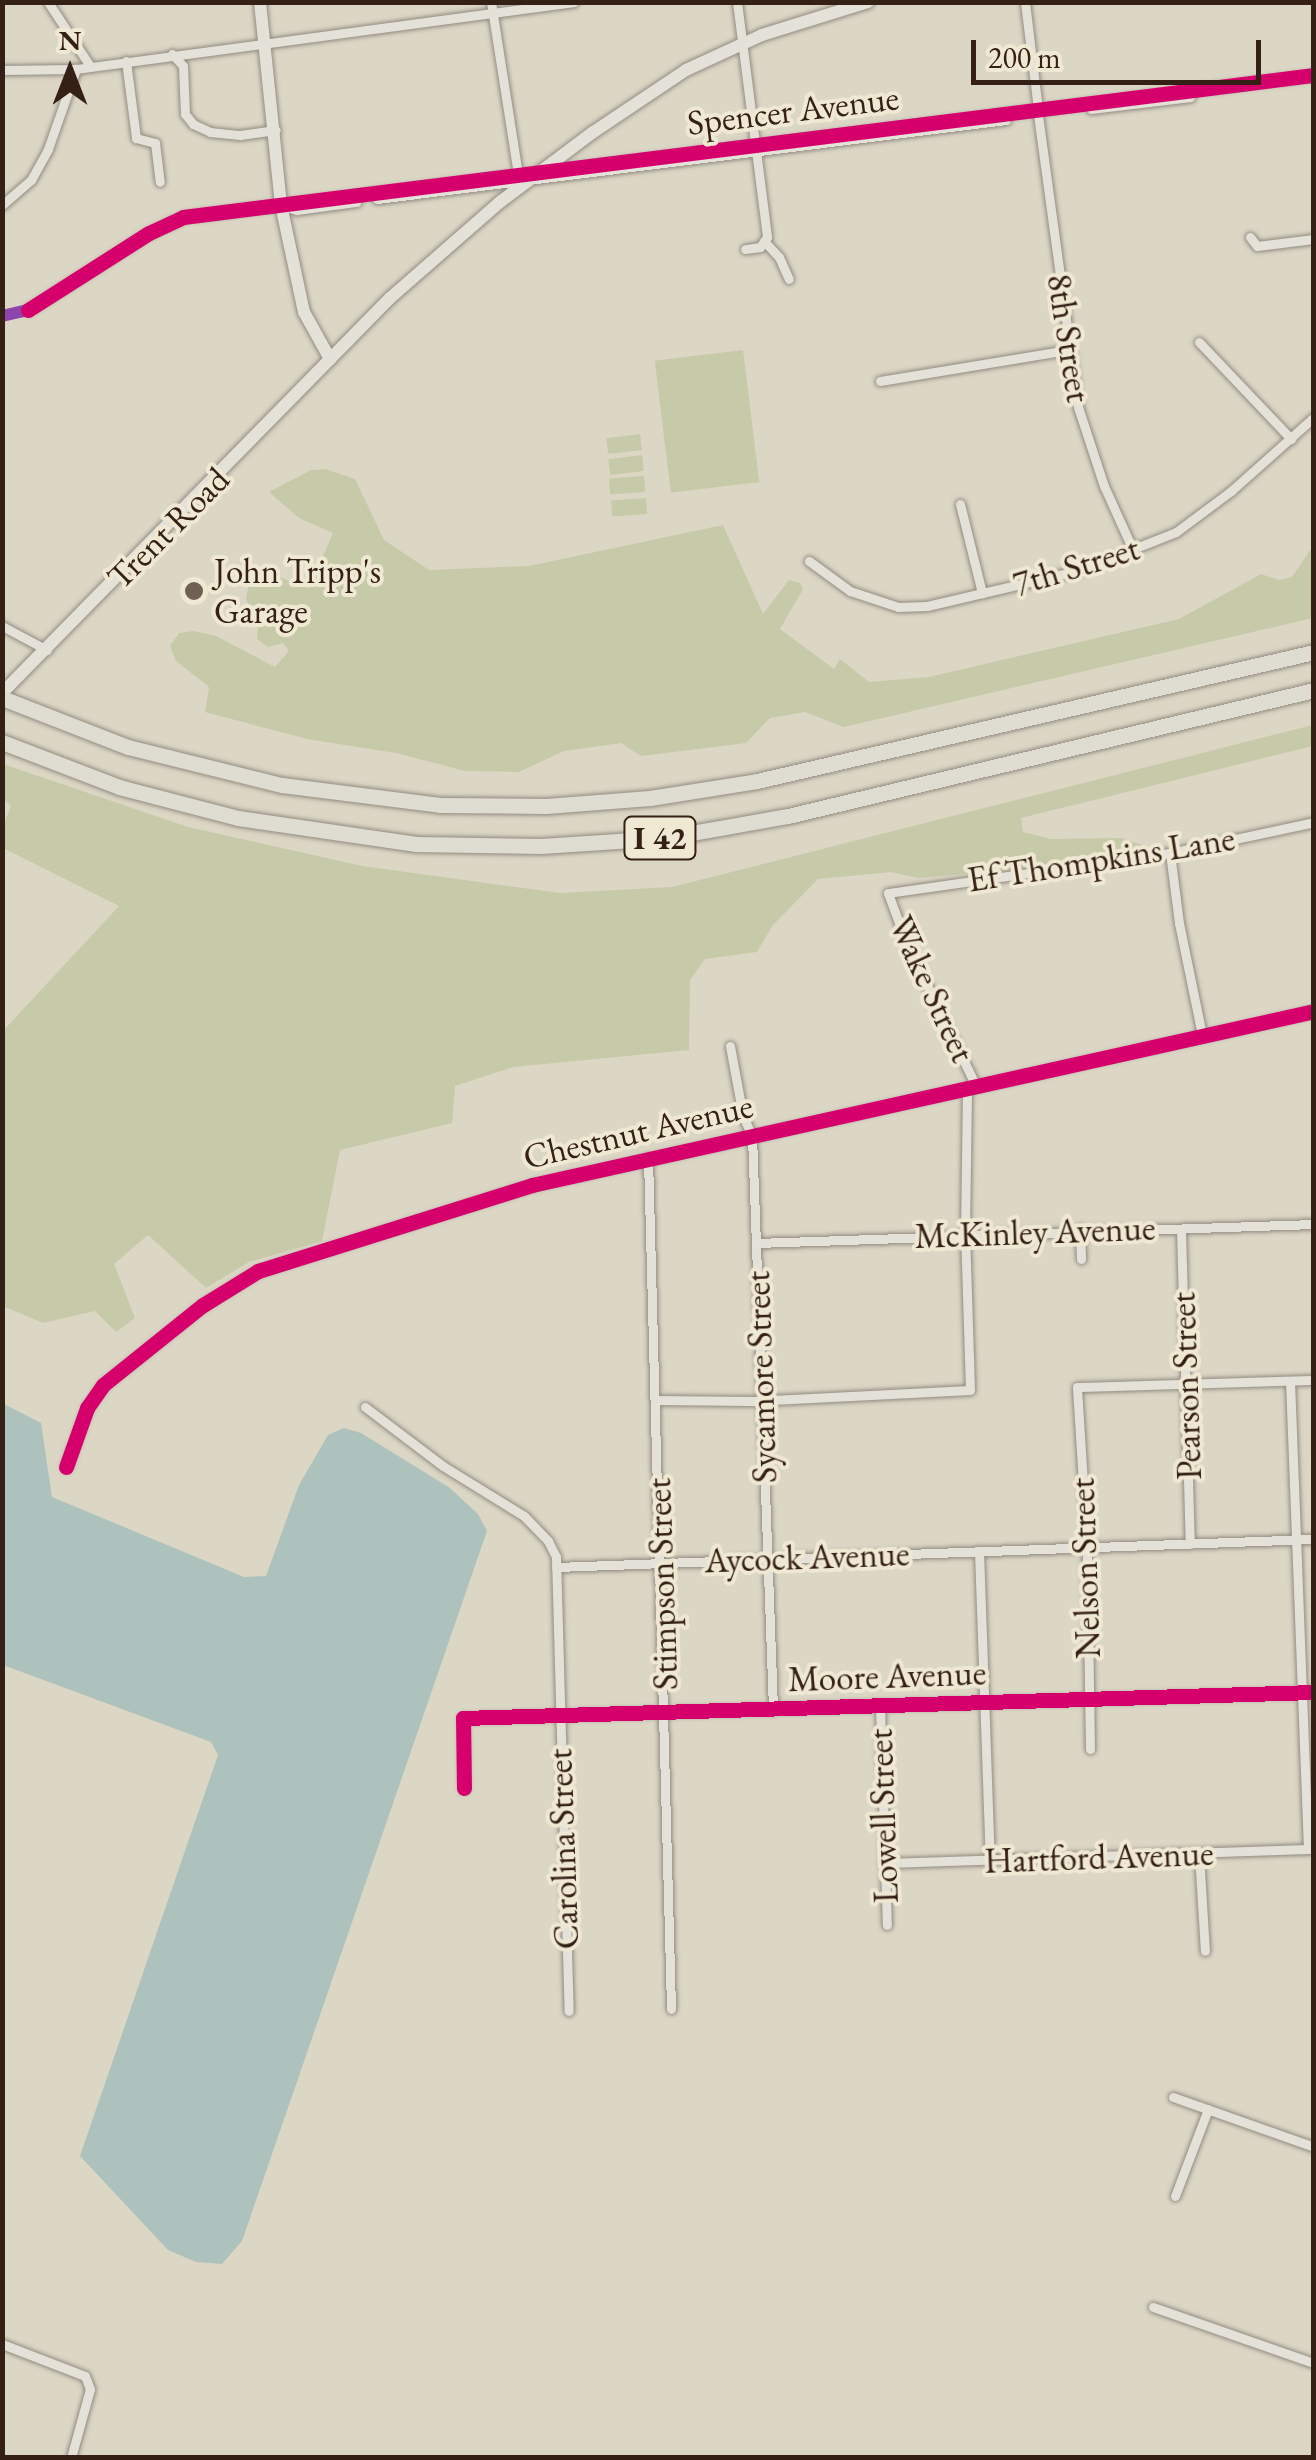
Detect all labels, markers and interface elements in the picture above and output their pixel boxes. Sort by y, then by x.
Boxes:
north arrow [20,20,120,120]
scale bar [976,20,1266,82]
text: N [59,22,81,58]
text: 200 m [988,38,1061,77]
street label: Spencer Avenue [685,76,901,144]
street label: 8th Street [1038,271,1100,405]
street label: Trent Road [98,458,238,598]
street label: 7th Street [1008,527,1144,605]
place label: John Tripp's Garage [214,550,381,632]
marker: John Tripp's Garage [183,580,205,602]
road number: I 42 [622,811,698,865]
street label: Ef Thompkins Lane [964,817,1238,901]
street label: Wake Street [880,909,984,1069]
street label: Chestnut Avenue [519,1084,757,1178]
street label: McKinley Avenue [914,1207,1156,1257]
street label: Sycamore Street [736,1270,786,1484]
street label: Pearson Street [1162,1291,1210,1481]
street label: Stimpson Street [637,1477,687,1691]
street label: Nelson Street [1061,1477,1109,1659]
street label: Aycock Avenue [704,1532,910,1582]
street label: Moore Avenue [787,1652,987,1700]
street label: Lowell Street [859,1728,907,1904]
street label: Carolina Street [539,1748,587,1950]
street label: Hartford Avenue [984,1832,1214,1882]

